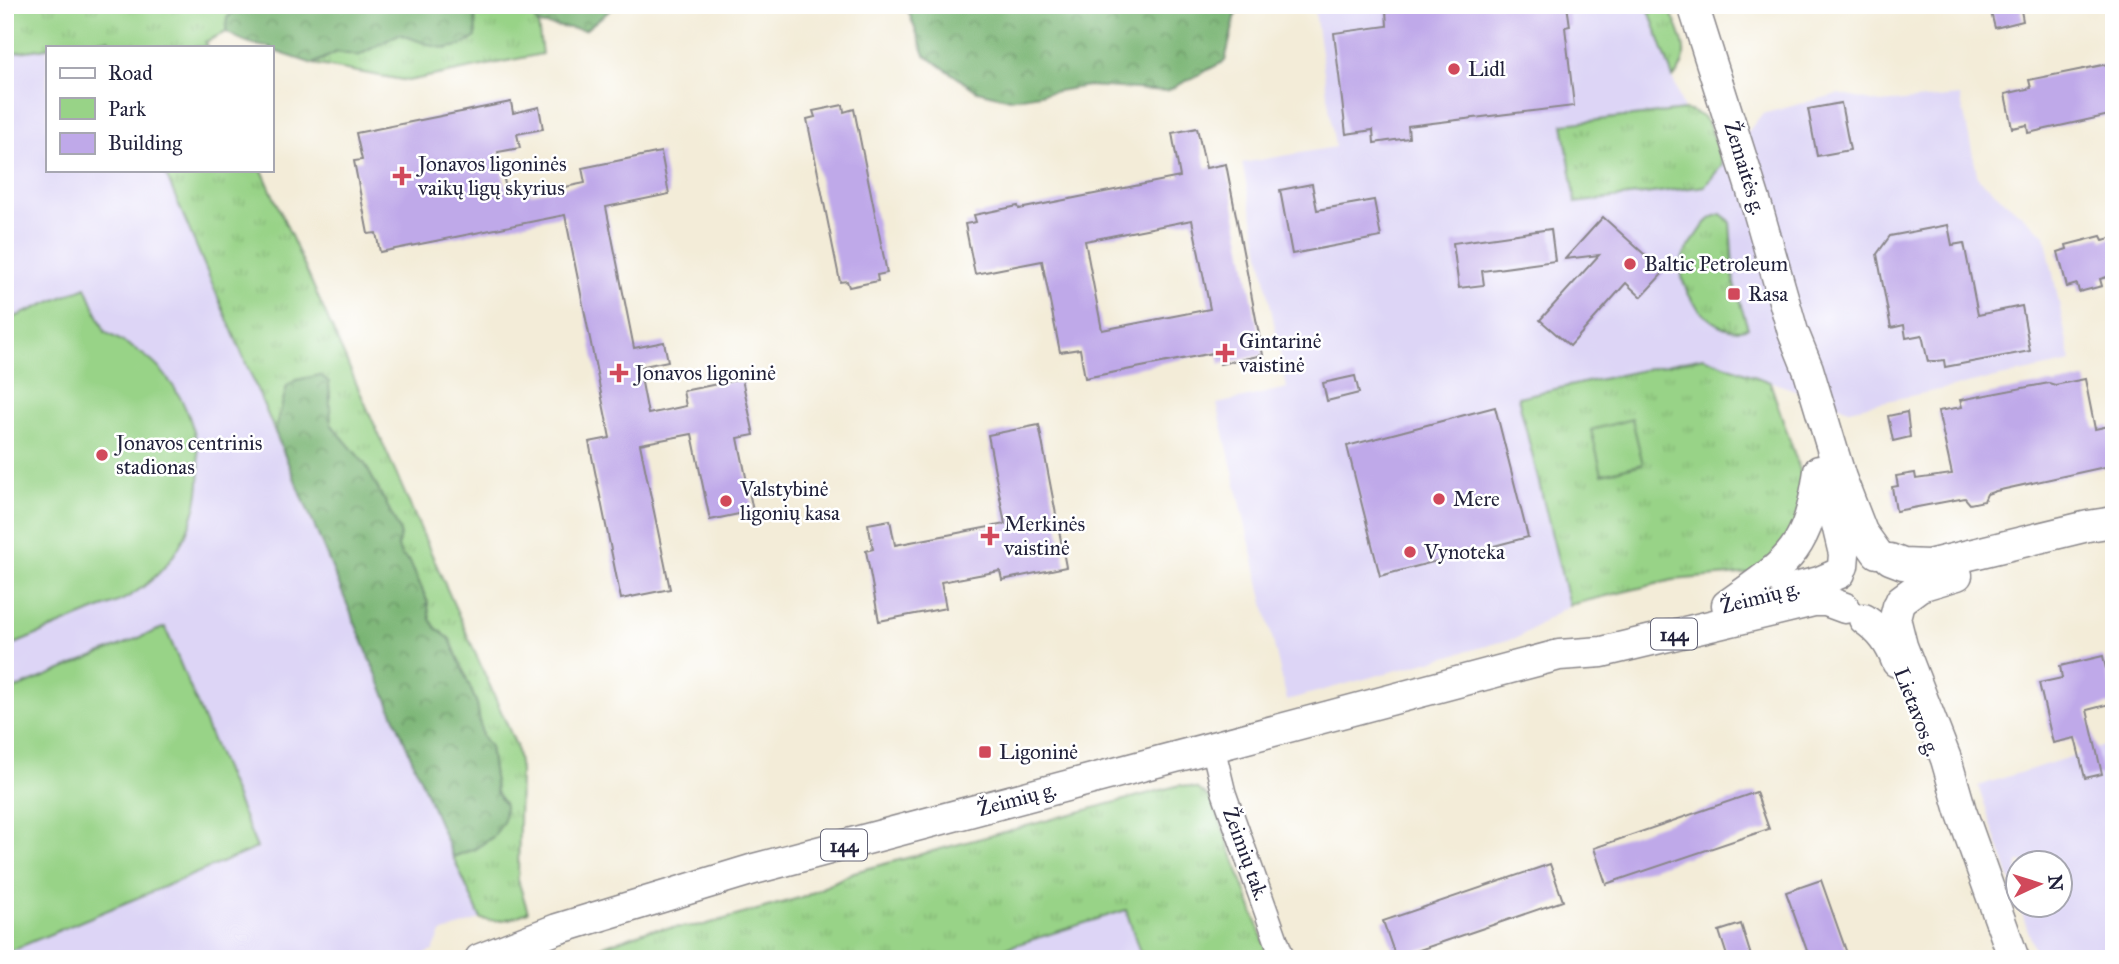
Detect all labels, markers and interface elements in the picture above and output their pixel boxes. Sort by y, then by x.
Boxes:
legend [46,46,273,172]
place label: Lidl [1468,56,1506,82]
text: Road [108,60,153,86]
marker: Lidl [1446,61,1462,77]
text: Park [108,96,146,122]
street label: Žemaitės g. [1718,118,1773,218]
text: Building [108,130,182,156]
place label: Jonavos ligoninės vaikų ligų skyrius [416,151,567,201]
marker: Jonavos ligoninės vaikų ligų skyrius [392,166,412,186]
place label: Baltic Petroleum [1644,251,1789,277]
marker: Baltic Petroleum [1622,256,1638,272]
place label: Rasa [1748,281,1788,307]
marker: Rasa [1726,286,1742,302]
place label: Gintarinė vaistinė [1238,328,1322,378]
marker: Gintarinė vaistinė [1217,345,1233,361]
place label: Jonavos ligoninė [633,360,776,386]
marker: Jonavos ligoninė [609,363,629,383]
place label: Jonavos centrinis stadionas [114,430,262,480]
marker: Jonavos centrinis stadionas [94,447,110,463]
place label: Valstybinė ligonių kasa [739,476,840,526]
place label: Mere [1453,486,1500,512]
marker: Mere [1431,491,1447,507]
marker: Valstybinė ligonių kasa [718,493,734,509]
place label: Merkinės vaistinė [1003,511,1085,561]
marker: Merkinės vaistinė [982,528,998,544]
place label: Vynoteka [1423,539,1505,565]
marker: Vynoteka [1402,544,1418,560]
street label: Žeimių g. [1717,574,1802,619]
road number: 144 [1651,618,1697,650]
street label: Lietavos g. [1888,664,1946,760]
place label: Ligoninė [999,739,1078,765]
marker: Ligoninė [977,744,993,760]
street label: Žeimių g. [974,775,1059,822]
street label: Žeimių tak. [1217,804,1276,904]
road number: 144 [821,830,867,860]
north arrow [2004,848,2074,918]
text: N [2043,874,2067,892]

